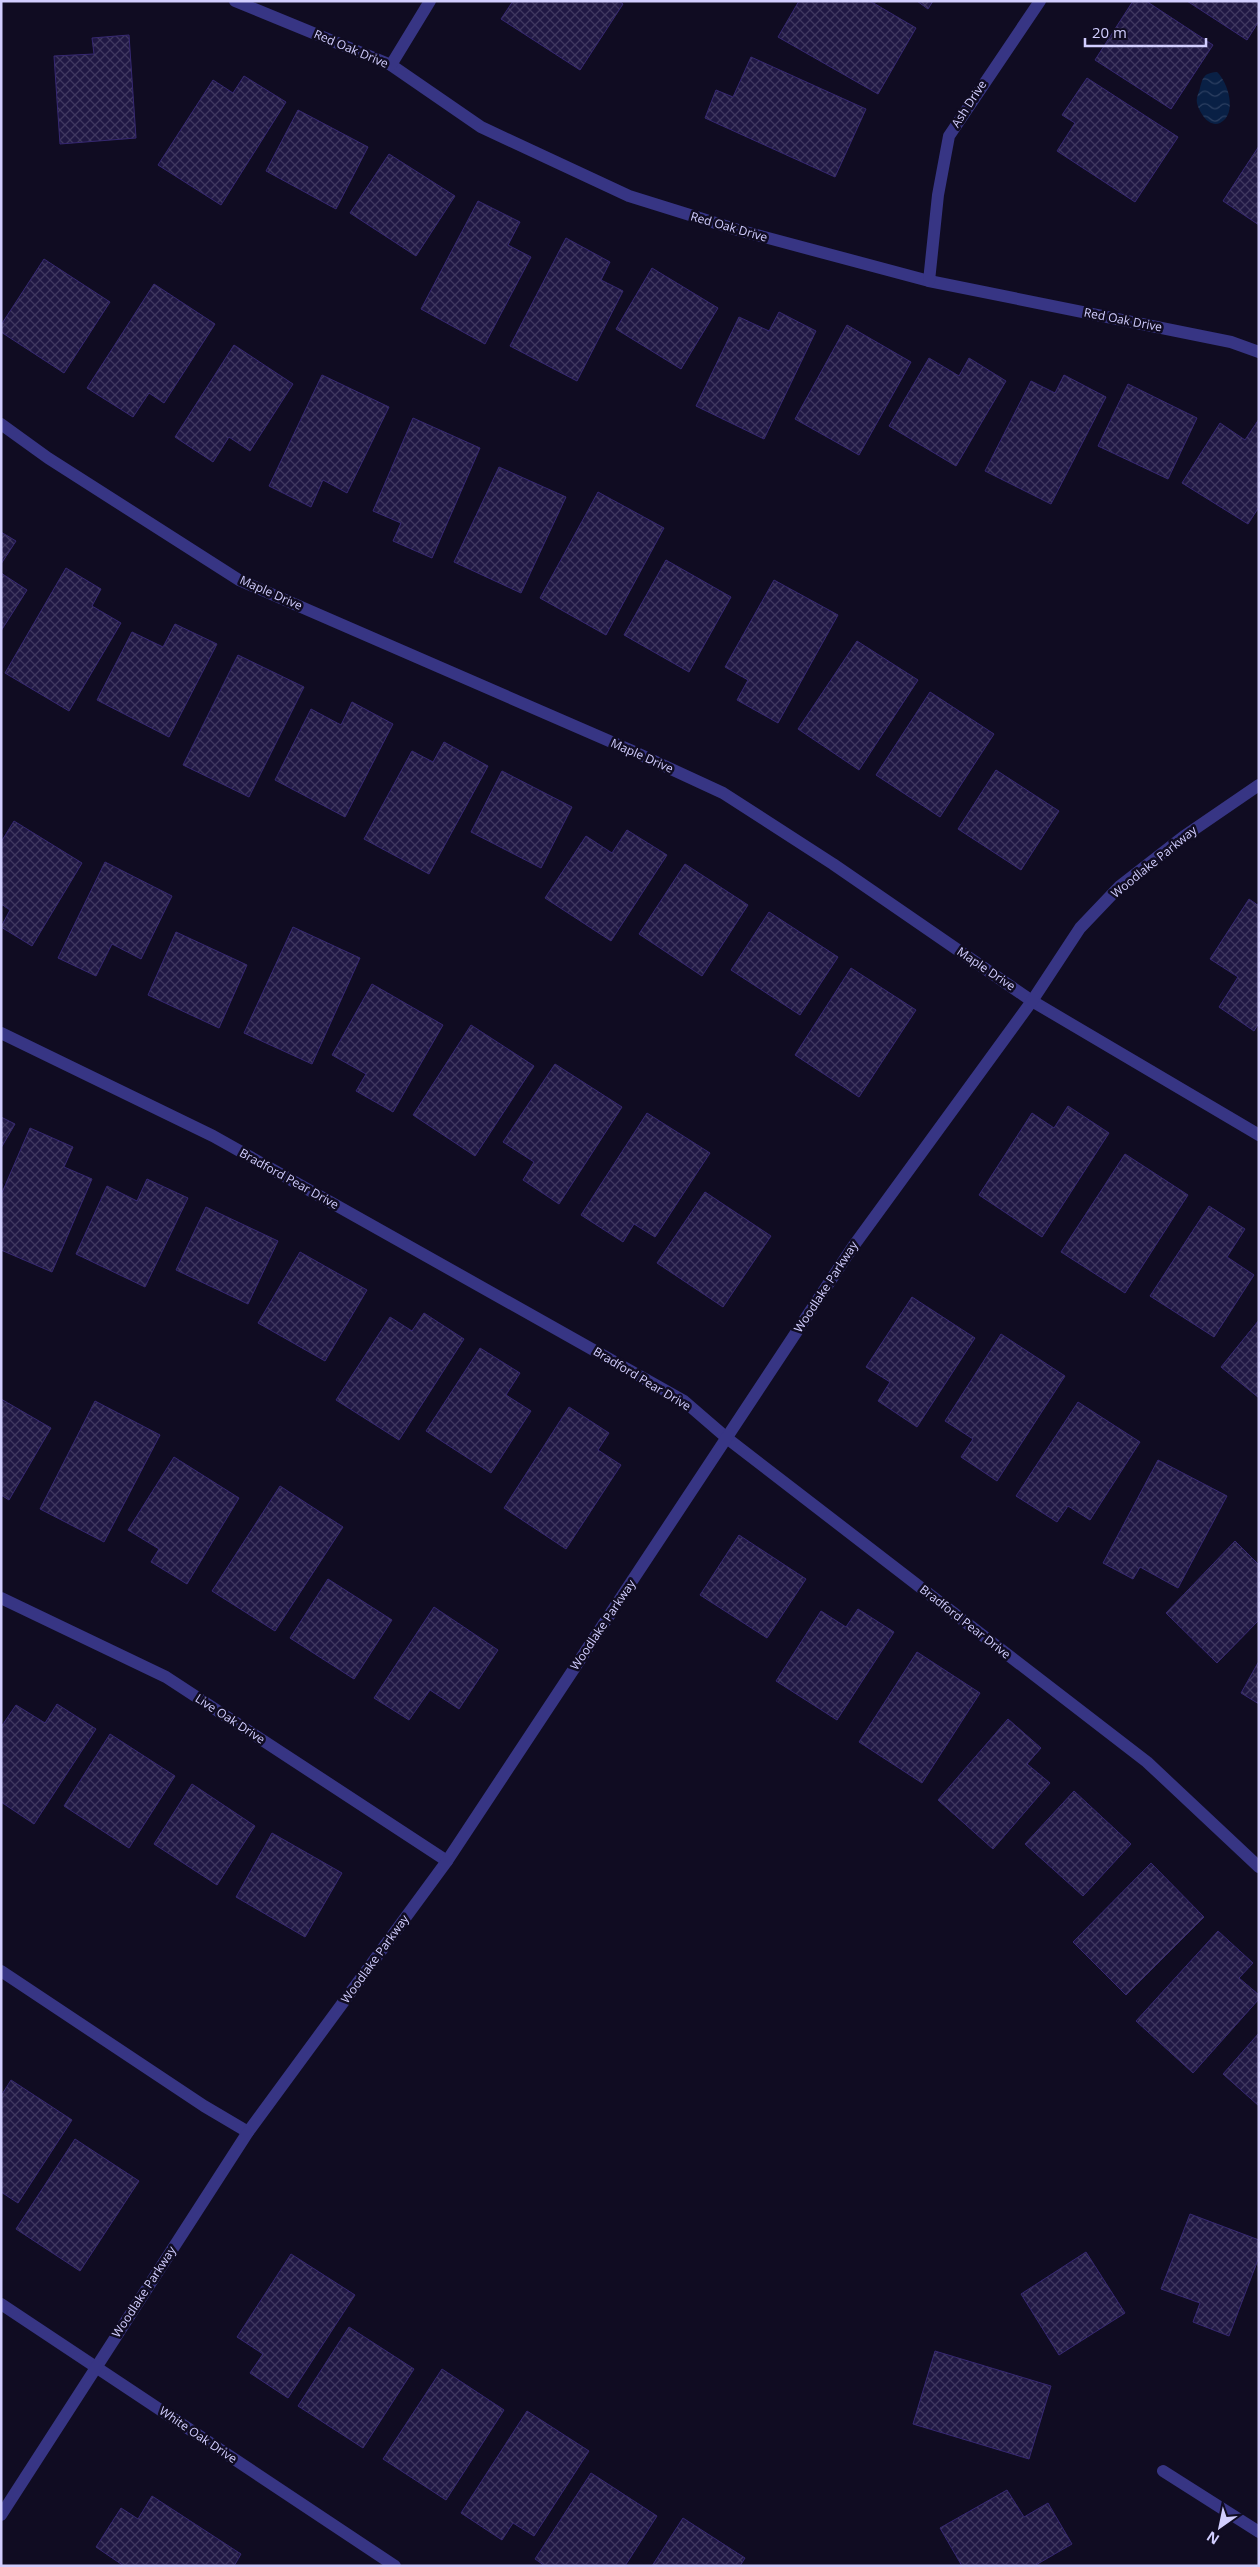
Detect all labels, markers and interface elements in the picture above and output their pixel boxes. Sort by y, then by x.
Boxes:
scale bar [1085,15,1206,47]
text: 20 m [1092,22,1127,42]
street label: Red Oak Drive [311,25,391,72]
street label: Ash Drive [947,77,990,131]
street label: Red Oak Drive [689,207,770,246]
street label: Red Oak Drive [1082,304,1164,335]
street label: Maple Drive [237,571,306,614]
street label: Maple Drive [608,734,677,777]
street label: Woodlake Parkway [1107,821,1201,902]
street label: Maple Drive [954,943,1019,995]
street label: Bradford Pear Drive [236,1144,342,1213]
street label: Woodlake Parkway [790,1237,862,1336]
street label: Bradford Pear Drive [590,1343,695,1415]
street label: Woodlake Parkway [566,1575,640,1673]
street label: Bradford Pear Drive [916,1581,1015,1663]
street label: Live Oak Drive [192,1690,269,1748]
street label: Woodlake Parkway [337,1910,413,2006]
street label: Woodlake Parkway [108,2242,180,2341]
street label: White Oak Drive [156,2402,241,2467]
north arrow [1195,2502,1245,2552]
text: N [1203,2527,1223,2549]

